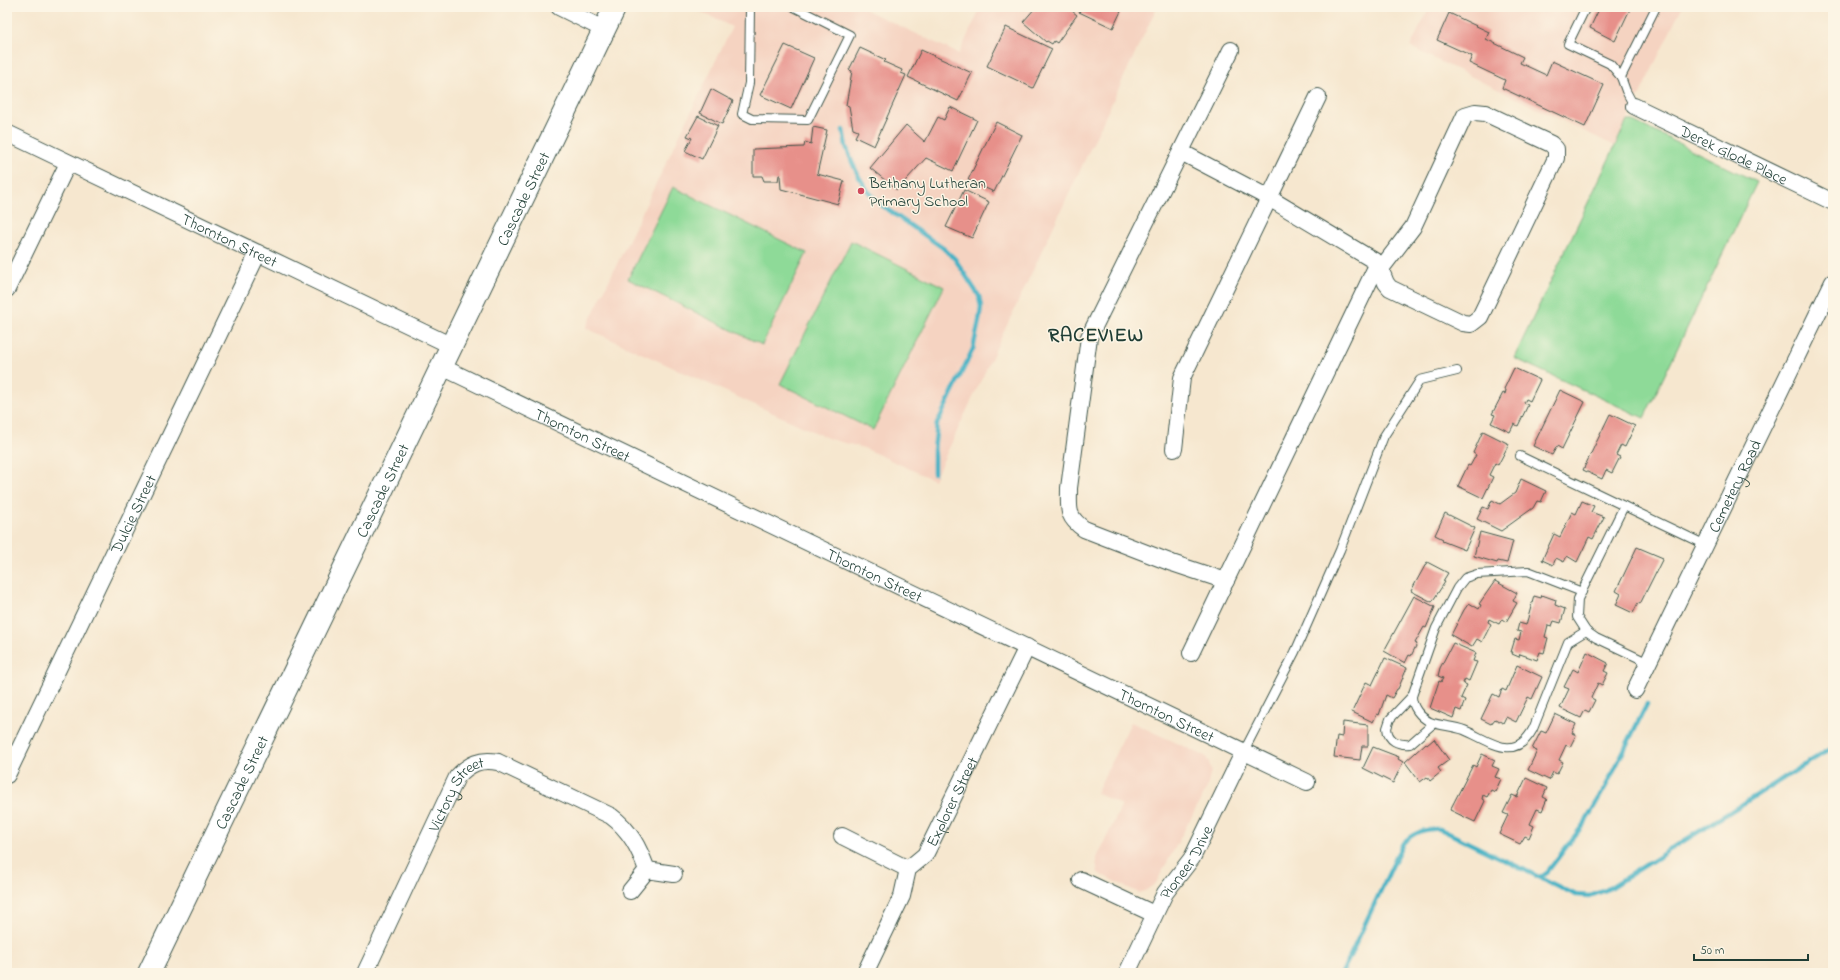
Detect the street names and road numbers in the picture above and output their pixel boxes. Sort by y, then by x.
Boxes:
street label: Derek Glode Place [1674,119,1792,193]
street label: Cascade Street [492,148,558,250]
street label: Thornton Street [177,208,282,275]
street label: Thornton Street [530,403,634,470]
street label: Cemetery Road [1703,436,1769,537]
street label: Cascade Street [351,439,417,542]
street label: Dulcie Street [105,470,164,559]
street label: Thornton Street [822,543,927,610]
street label: Thornton Street [1114,683,1219,750]
street label: Cascade Street [210,731,276,834]
street label: Victory Street [423,751,487,837]
street label: Explorer Street [921,752,986,851]
street label: Pioneer Drive [1154,821,1220,903]

